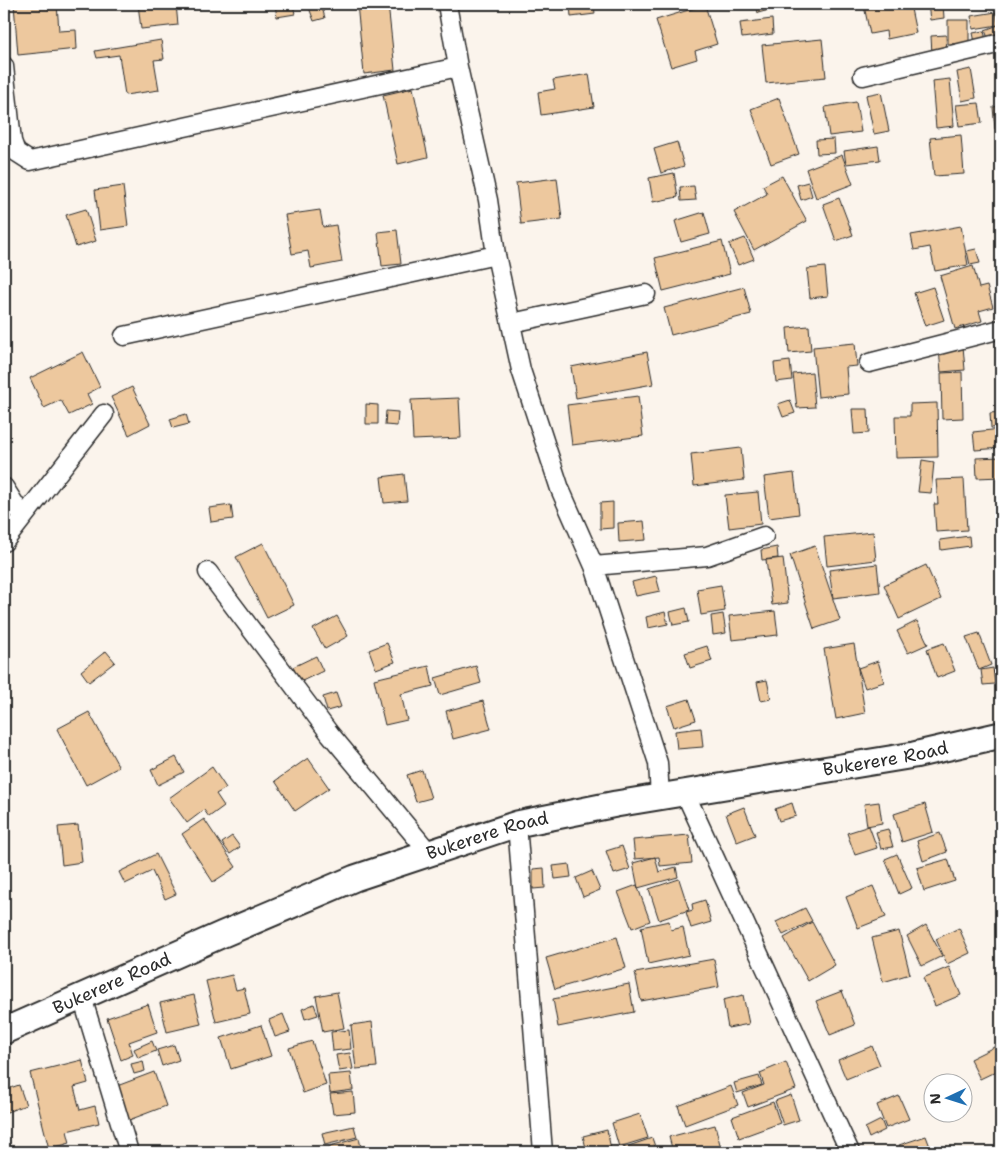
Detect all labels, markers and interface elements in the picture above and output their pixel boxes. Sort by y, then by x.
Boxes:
street label: Bukerere Road [821,736,951,782]
street label: Bukerere Road [423,806,550,865]
street label: Bukerere Road [49,947,175,1020]
north arrow [922,1074,972,1124]
text: N [926,1093,944,1105]

